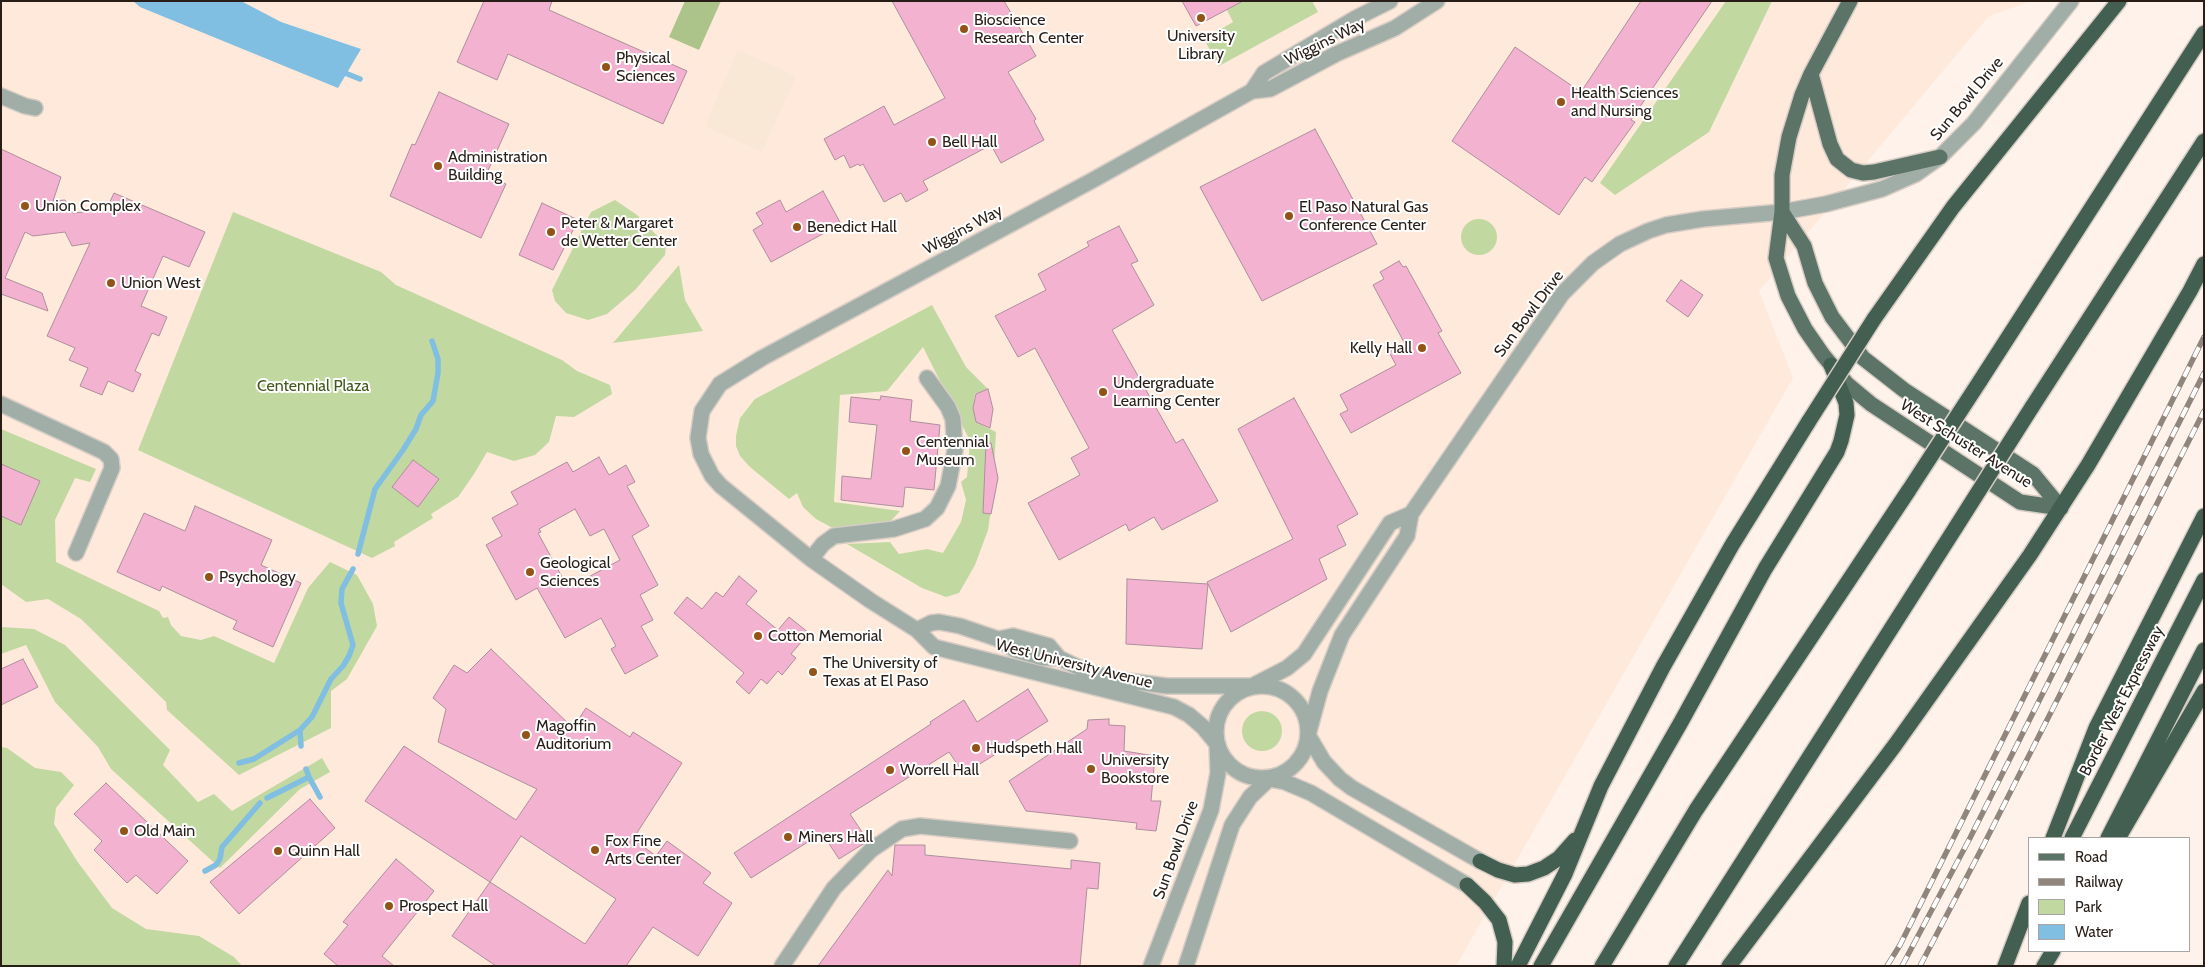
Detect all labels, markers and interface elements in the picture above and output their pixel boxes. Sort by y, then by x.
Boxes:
place label: Bioscience Research Center [974,10,1084,48]
marker: University Library [1195,12,1207,24]
street label: Wiggins Way [1282,14,1368,70]
marker: Bioscience Research Center [958,23,970,35]
place label: University Library [1167,26,1235,64]
place label: Physical Sciences [616,48,675,86]
street label: Sun Bowl Drive [1926,53,2008,145]
marker: Physical Sciences [600,61,612,73]
place label: Health Sciences and Nursing [1571,83,1678,121]
marker: Health Sciences and Nursing [1555,96,1567,108]
place label: Bell Hall [942,132,997,152]
marker: Bell Hall [926,136,938,148]
place label: Administration Building [448,147,547,185]
marker: Administration Building [432,160,444,172]
place label: Union Complex [35,196,141,216]
place label: El Paso Natural Gas Conference Center [1299,197,1428,235]
marker: Union Complex [19,200,31,212]
street label: Wiggins Way [920,201,1006,259]
marker: El Paso Natural Gas Conference Center [1283,210,1295,222]
place label: Peter & Margaret de Wetter Center [561,213,677,251]
place label: Benedict Hall [807,217,897,237]
marker: Benedict Hall [791,221,803,233]
marker: Peter & Margaret de Wetter Center [545,226,557,238]
street label: Sun Bowl Drive [1490,267,1568,361]
place label: Union West [121,273,201,293]
marker: Union West [105,277,117,289]
place label: Kelly Hall [1350,338,1412,358]
marker: Kelly Hall [1416,342,1428,354]
place label: Undergraduate Learning Center [1113,373,1220,411]
park label: Centennial Plaza [257,376,369,396]
marker: Undergraduate Learning Center [1097,386,1109,398]
street label: West Schuster Avenue [1897,396,2035,492]
place label: Centennial Museum [916,432,989,470]
marker: Centennial Museum [900,445,912,457]
place label: Geological Sciences [540,553,611,591]
marker: Geological Sciences [524,566,536,578]
place label: Psychology [219,567,296,587]
marker: Psychology [203,571,215,583]
street label: Border West Expressway [2076,623,2168,779]
place label: Cotton Memorial [768,626,882,646]
marker: Cotton Memorial [752,630,764,642]
street label: West University Avenue [994,635,1154,693]
place label: The University of Texas at El Paso [823,653,938,691]
marker: The University of Texas at El Paso [807,666,819,678]
place label: Magoffin Auditorium [536,716,611,754]
marker: Magoffin Auditorium [520,729,532,741]
place label: Hudspeth Hall [986,738,1082,758]
marker: Hudspeth Hall [970,742,982,754]
place label: University Bookstore [1101,750,1169,788]
place label: Worrell Hall [900,760,979,780]
marker: University Bookstore [1085,763,1097,775]
marker: Worrell Hall [884,764,896,776]
street label: Sun Bowl Drive [1149,798,1203,902]
place label: Old Main [134,821,195,841]
marker: Old Main [118,825,130,837]
place label: Miners Hall [798,827,873,847]
place label: Fox Fine Arts Center [605,831,681,869]
marker: Miners Hall [782,831,794,843]
legend [2028,837,2190,952]
place label: Quinn Hall [288,841,360,861]
marker: Fox Fine Arts Center [589,844,601,856]
marker: Quinn Hall [272,845,284,857]
text: Road [2075,848,2108,866]
text: Railway [2075,873,2123,891]
place label: Prospect Hall [399,896,488,916]
text: Park [2075,898,2102,916]
marker: Prospect Hall [383,900,395,912]
text: Water [2075,923,2113,941]

